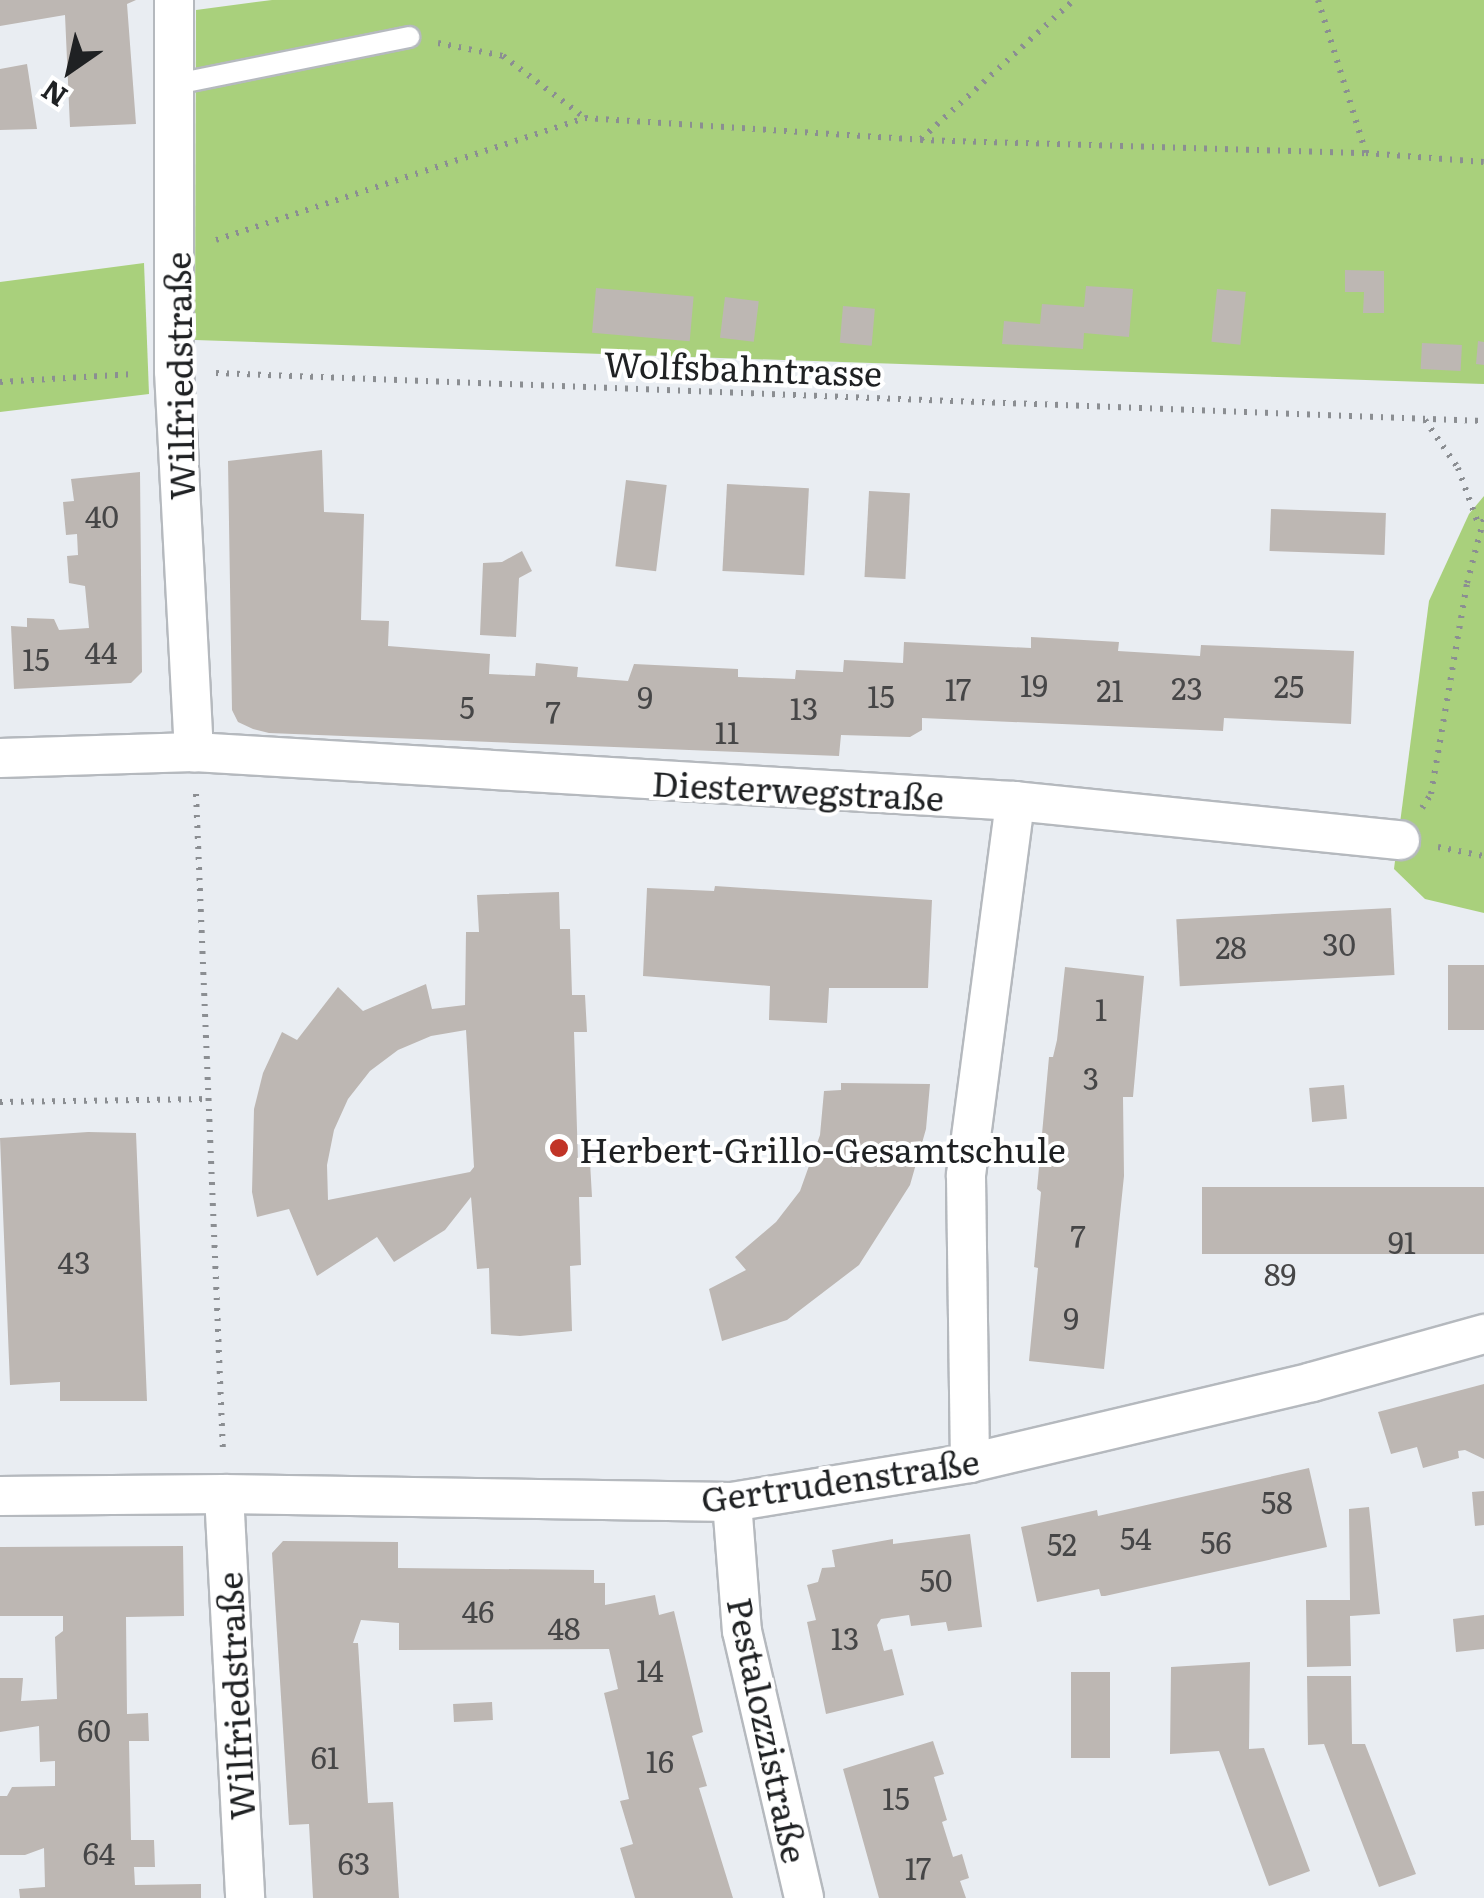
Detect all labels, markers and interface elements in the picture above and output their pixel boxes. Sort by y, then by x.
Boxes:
north arrow [20,20,120,120]
text: N [32,71,75,119]
street label: Wilfriedstraße [155,251,201,501]
street label: Wolfsbahntrasse [603,341,883,393]
house number: 40 [85,497,119,533]
house number: 44 [84,633,118,669]
house number: 15 [22,640,50,676]
house number: 19 [1020,666,1048,702]
house number: 25 [1274,667,1304,703]
house number: 23 [1171,669,1203,705]
house number: 17 [945,670,971,706]
house number: 21 [1096,671,1124,707]
house number: 15 [867,677,895,713]
house number: 9 [637,678,653,714]
house number: 5 [459,688,475,724]
house number: 13 [790,689,818,725]
house number: 7 [545,693,561,729]
house number: 11 [715,713,739,749]
street label: Diesterwegstraße [651,760,945,818]
house number: 30 [1322,925,1356,961]
house number: 28 [1215,928,1247,964]
house number: 1 [1095,990,1107,1026]
house number: 3 [1083,1059,1099,1095]
place label: Herbert-Grillo-Gesamtschule [579,1127,1066,1169]
marker: Herbert-Grillo-Gesamtschule [548,1137,570,1159]
house number: 7 [1070,1217,1086,1253]
house number: 91 [1388,1223,1416,1259]
house number: 43 [58,1243,90,1279]
house number: 89 [1264,1255,1296,1291]
house number: 9 [1063,1299,1079,1335]
street label: Gertrudenstraße [698,1439,982,1519]
house number: 58 [1261,1483,1293,1519]
house number: 54 [1120,1519,1152,1555]
house number: 56 [1200,1523,1232,1559]
house number: 52 [1047,1525,1077,1561]
house number: 50 [920,1561,952,1597]
street label: Wilfriedstraße [207,1571,261,1821]
house number: 46 [462,1592,494,1628]
street label: Pestalozzistraße [720,1593,818,1867]
house number: 48 [547,1609,581,1645]
house number: 13 [831,1619,859,1655]
house number: 14 [636,1651,664,1687]
house number: 60 [77,1711,111,1747]
house number: 61 [311,1738,339,1774]
house number: 16 [646,1742,674,1778]
house number: 15 [882,1779,910,1815]
house number: 64 [83,1834,115,1870]
house number: 63 [338,1844,370,1880]
house number: 17 [905,1849,931,1885]

